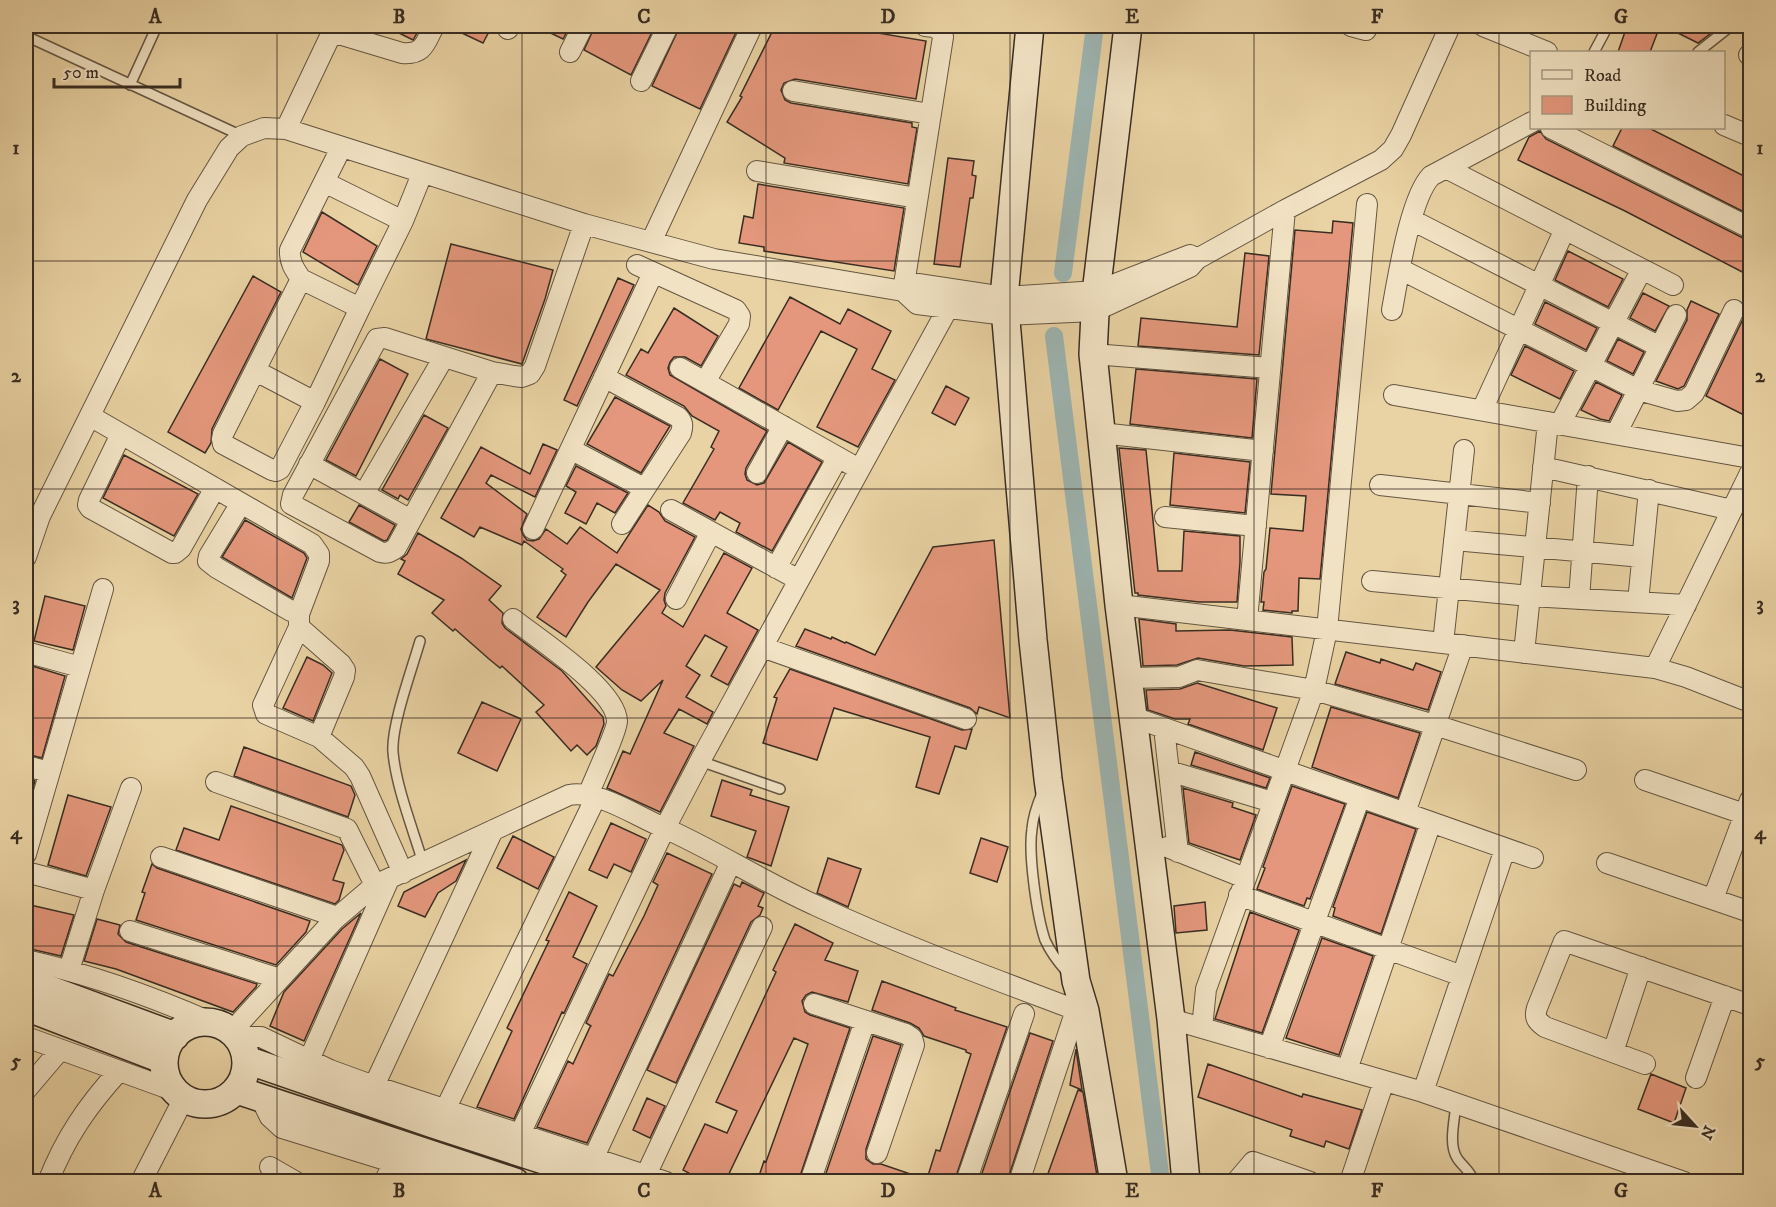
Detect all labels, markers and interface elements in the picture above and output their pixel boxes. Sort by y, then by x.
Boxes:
text: A [148,5,163,30]
text: B [393,5,405,30]
text: C [637,5,651,30]
text: D [881,5,896,30]
text: E [1125,5,1139,30]
text: F [1371,5,1384,30]
text: G [1614,5,1628,30]
scale bar [54,51,180,89]
legend [1530,51,1725,129]
text: 50 m [63,62,99,84]
text: Road [1584,65,1621,87]
text: Building [1584,95,1646,117]
text: 1 [12,136,20,161]
text: 1 [1756,136,1764,161]
text: 2 [11,364,22,389]
text: 2 [1755,364,1766,389]
text: 3 [12,592,20,617]
text: 3 [1756,592,1764,617]
text: 4 [10,821,23,846]
text: 4 [1754,821,1767,846]
text: 5 [10,1049,21,1074]
text: 5 [1754,1049,1765,1074]
north arrow [1665,1096,1725,1156]
text: N [1696,1122,1719,1143]
text: A [148,1179,163,1204]
text: B [393,1179,405,1204]
text: C [637,1179,651,1204]
text: D [881,1179,896,1204]
text: E [1125,1179,1139,1204]
text: F [1371,1179,1384,1204]
text: G [1614,1179,1628,1204]

